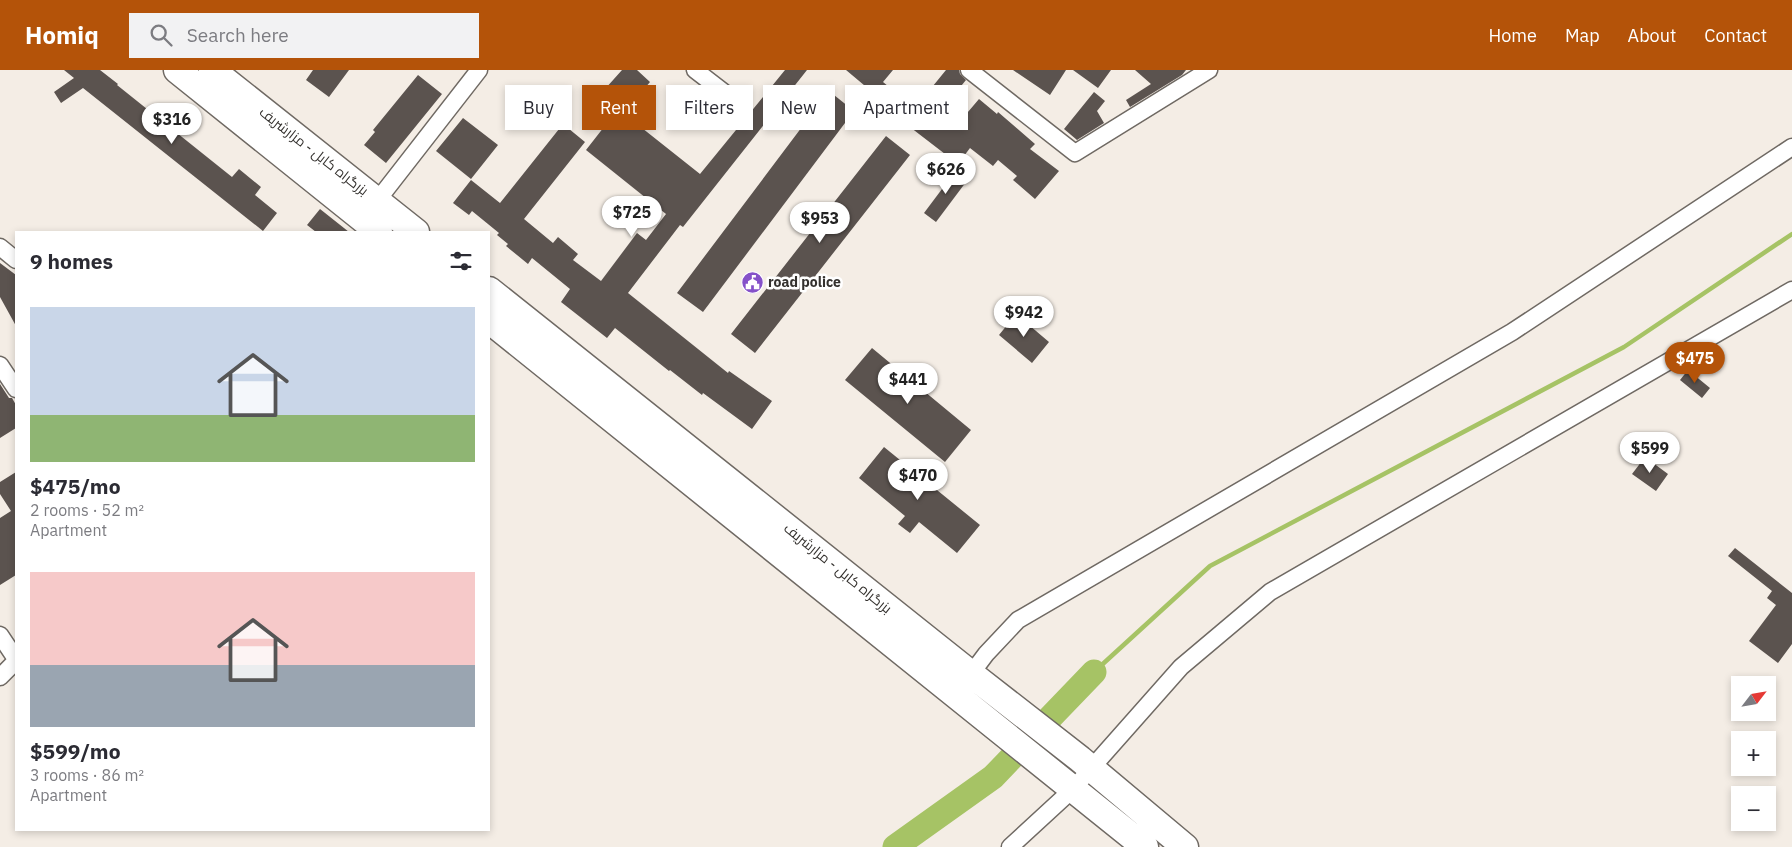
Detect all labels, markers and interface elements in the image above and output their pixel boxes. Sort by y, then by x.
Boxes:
search box [129,13,479,58]
text: Homiq [25,19,99,51]
icon: search [147,21,175,49]
text: Search here [187,23,289,47]
text: Home [1489,24,1537,47]
text: Map [1565,24,1600,47]
text: About [1628,24,1676,47]
text: Contact [1704,24,1767,47]
chip: Buy [505,85,572,130]
chip: Rent [582,85,656,130]
chip: Filters [666,85,753,130]
chip: New [763,85,835,130]
chip: Apartment [845,85,968,130]
pin: $316 [142,102,202,145]
street label: بزرگراه کابل - مزارشریف [256,103,372,199]
text: $316 [153,109,191,129]
pin: $626 [916,152,976,195]
text: $626 [927,159,965,179]
pin: $725 [602,196,662,238]
text: $725 [613,202,651,222]
pin: $953 [790,202,850,244]
text: $953 [801,208,839,228]
text: 9 homes [30,247,113,275]
icon: filters [447,247,475,275]
public building icon: road police [740,270,764,294]
place label: road police [768,273,841,291]
pin: $942 [994,296,1054,338]
text: $942 [1005,302,1043,322]
icon: home [208,340,298,430]
pin: $475 [1665,342,1725,384]
text: $475 [1676,348,1714,368]
pin: $441 [878,362,938,405]
text: $441 [889,369,927,389]
pin: $599 [1620,432,1680,474]
text: $599 [1631,438,1669,458]
pin: $470 [888,458,948,501]
text: $470 [899,465,937,485]
text: $475/mo [30,472,121,500]
text: 2 rooms · 52 m² [30,500,144,520]
street label: بزرگراه کابل - مزارشریف [780,519,896,617]
text: Apartment [30,520,107,540]
icon: home [208,605,298,695]
north arrow [1731,676,1776,721]
map controls [1731,676,1776,831]
button: + [1731,731,1776,776]
text: $599/mo [30,737,121,765]
text: 3 rooms · 86 m² [30,765,144,785]
text: Apartment [30,785,107,805]
button: − [1731,786,1776,831]

